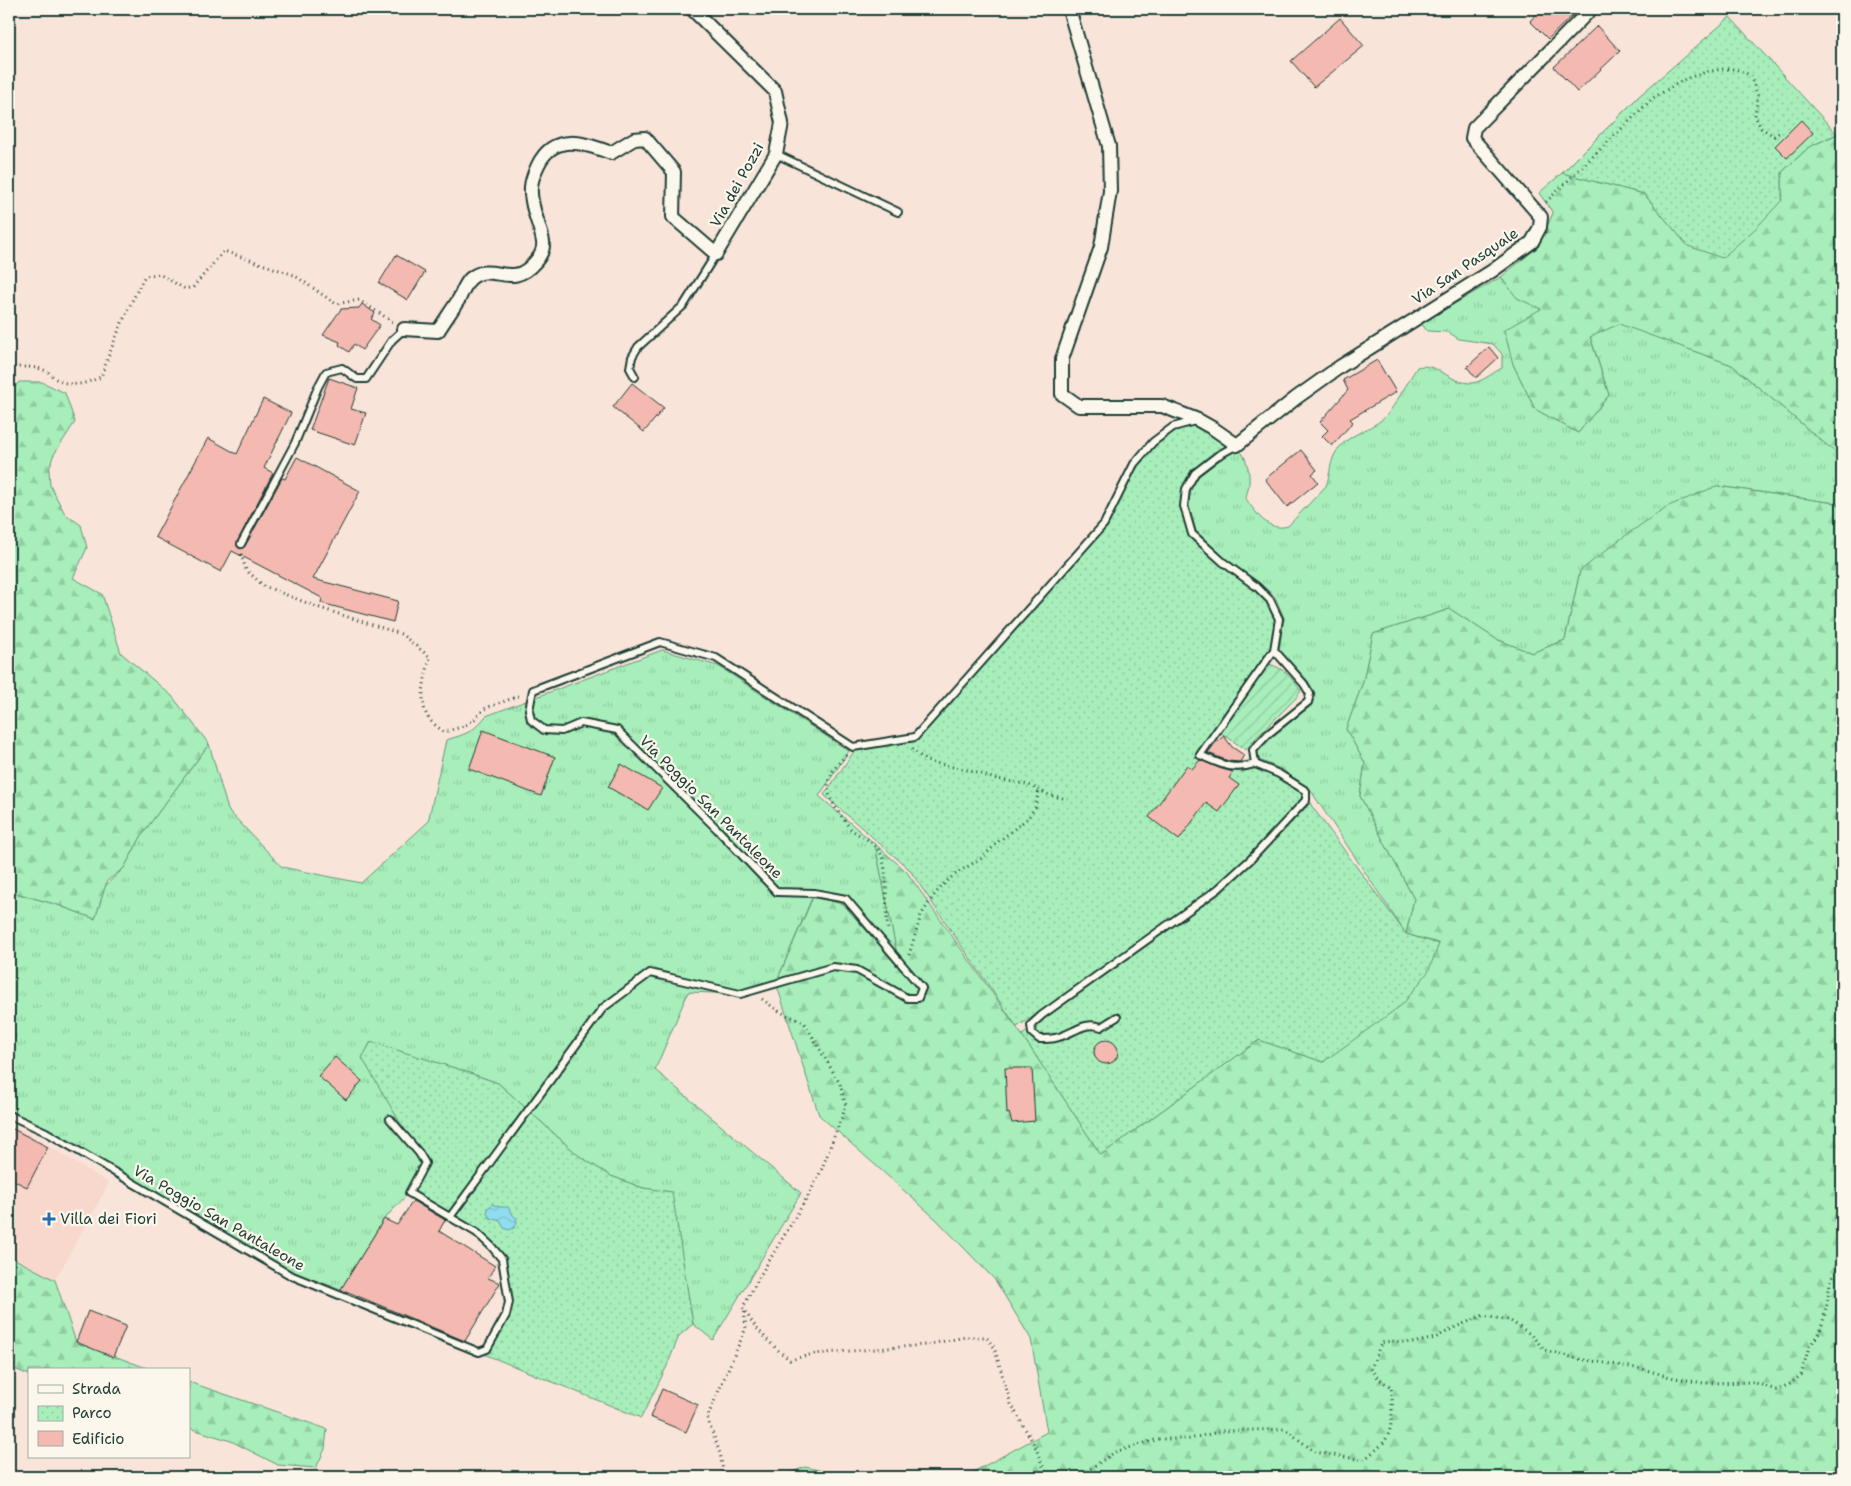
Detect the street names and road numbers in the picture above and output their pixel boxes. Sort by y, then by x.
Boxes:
street label: Via dei Pozzi [705,139,769,231]
street label: Via San Pasquale [1408,223,1522,309]
street label: Via Poggio San Pantaleone [635,731,787,883]
street label: Via Poggio San Pantaleone [129,1161,309,1275]

